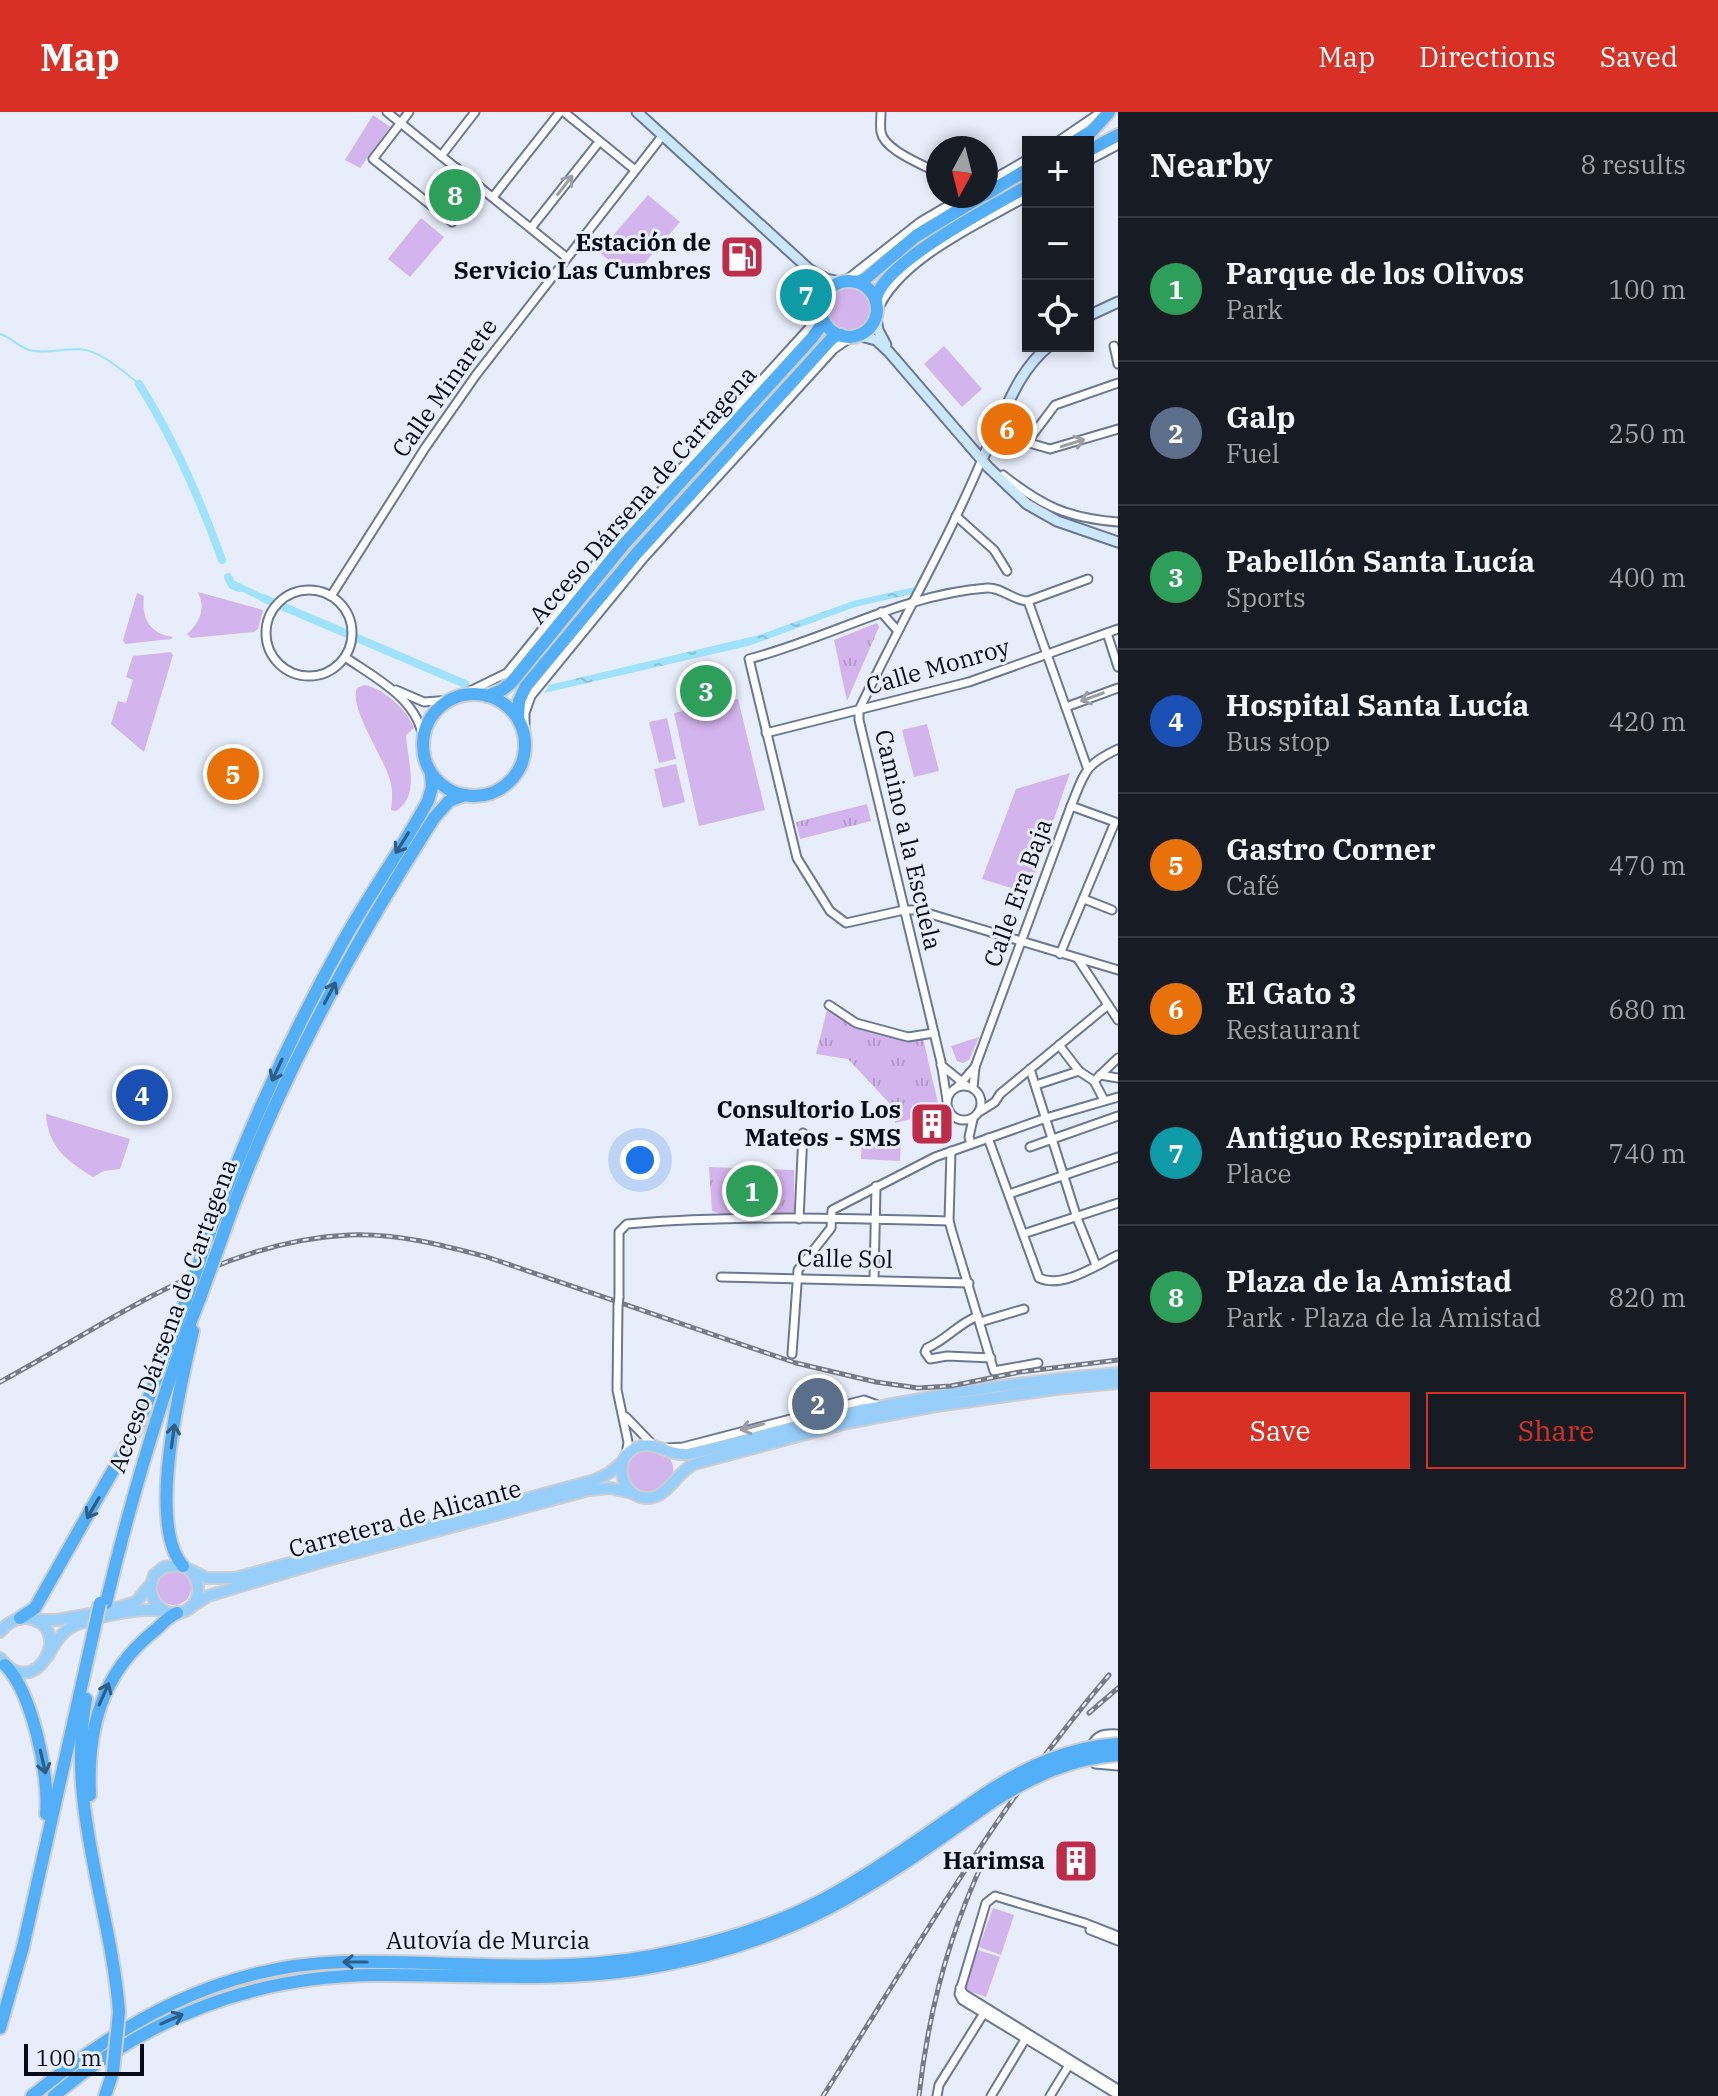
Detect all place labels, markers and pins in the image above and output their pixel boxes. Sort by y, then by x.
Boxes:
pin: 8 [429,165,481,225]
place label: Estación de Servicio Las Cumbres [454,226,711,286]
fuel station icon: Estación de Servicio Las Cumbres [718,233,766,281]
pin: 7 [780,265,832,325]
pin: 6 [981,399,1033,459]
pin: 3 [680,661,732,721]
pin: 5 [207,744,259,804]
pin: 4 [116,1065,168,1125]
place label: Consultorio Los Mateos - SMS [717,1093,901,1153]
building icon: Consultorio Los Mateos - SMS [908,1100,956,1148]
pin: 1 [726,1161,778,1221]
pin: 2 [792,1374,844,1434]
building icon: Harimsa [1052,1837,1100,1885]
place label: Harimsa [943,1844,1045,1876]

